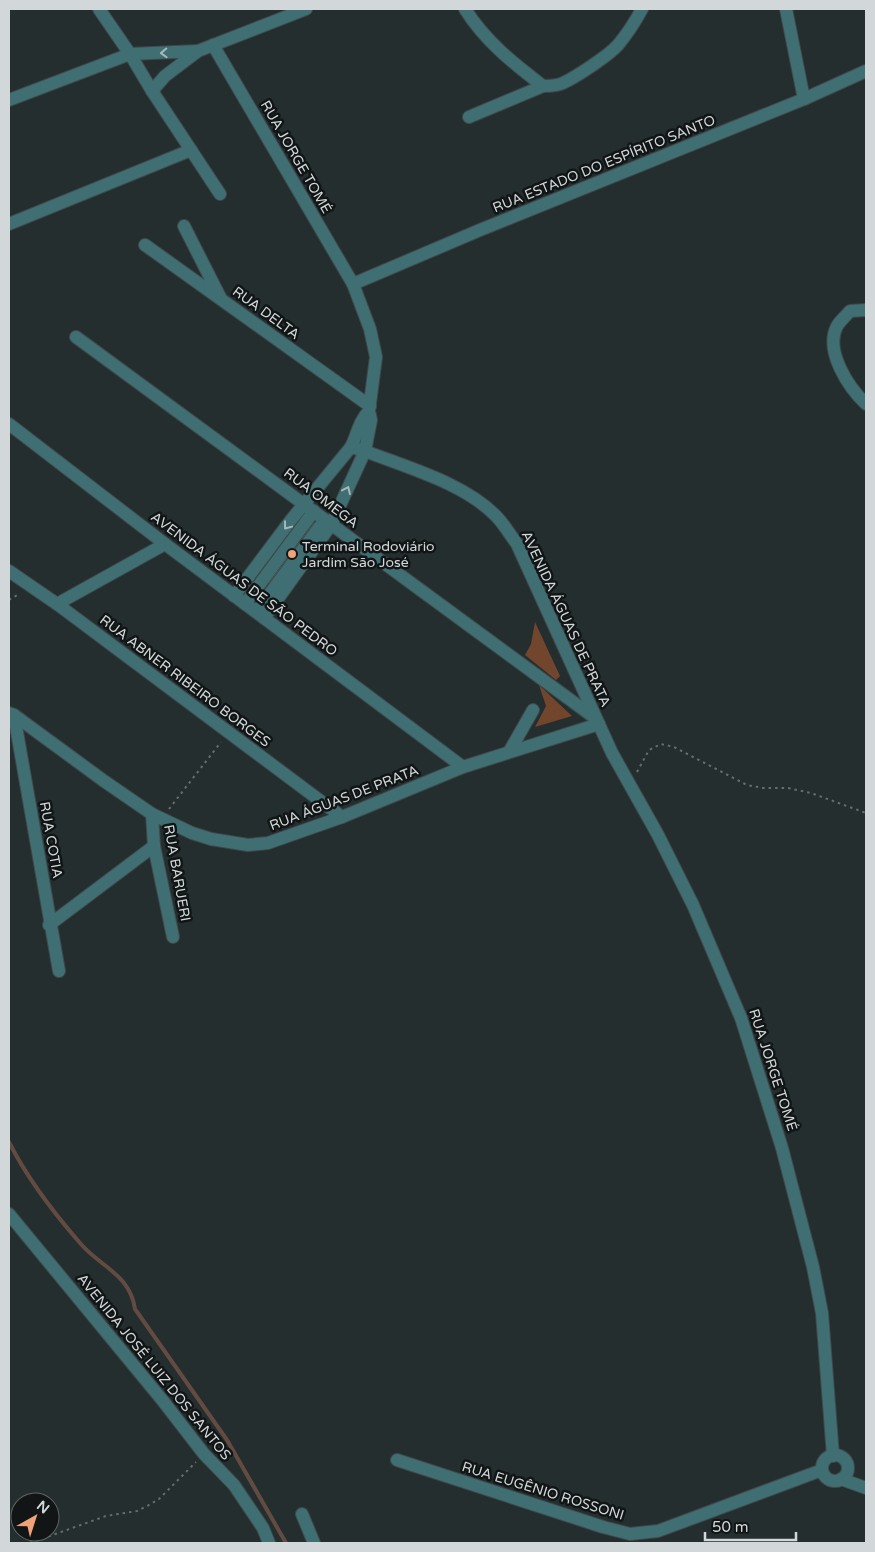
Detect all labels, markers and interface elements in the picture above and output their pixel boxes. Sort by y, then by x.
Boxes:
one-way arrow [160,48,168,58]
street label: RUA JORGE TOMÉ [257,98,335,216]
street label: RUA ESTADO DO ESPÍRITO SANTO [490,111,718,217]
street label: RUA DELTA [229,283,303,343]
street label: RUA OMEGA [280,464,362,532]
one-way arrow [341,486,352,495]
street label: AVENIDA ÁGUAS DE SÃO PEDRO [147,508,341,660]
one-way arrow [284,520,293,530]
street label: AVENIDA ÁGUAS DE PRATA [518,528,614,710]
place label: Terminal Rodoviário Jardim São José [302,538,435,571]
marker: Terminal Rodoviário Jardim São José [286,548,298,560]
street label: RUA ABNER RIBEIRO BORGES [96,611,274,751]
street label: RUA ÁGUAS DE PRATA [267,762,421,834]
street label: RUA COTIA [36,800,66,880]
street label: RUA BARUERI [160,823,194,923]
street label: RUA JORGE TOMÉ [745,1007,801,1133]
street label: AVENIDA JOSÉ LUIZ DOS SANTOS [74,1270,235,1464]
street label: RUA EUGÊNIO ROSSONI [460,1458,626,1524]
north arrow [10,1492,60,1542]
text: N [33,1497,53,1517]
scale bar [705,1510,796,1542]
text: 50 m [712,1518,749,1536]

